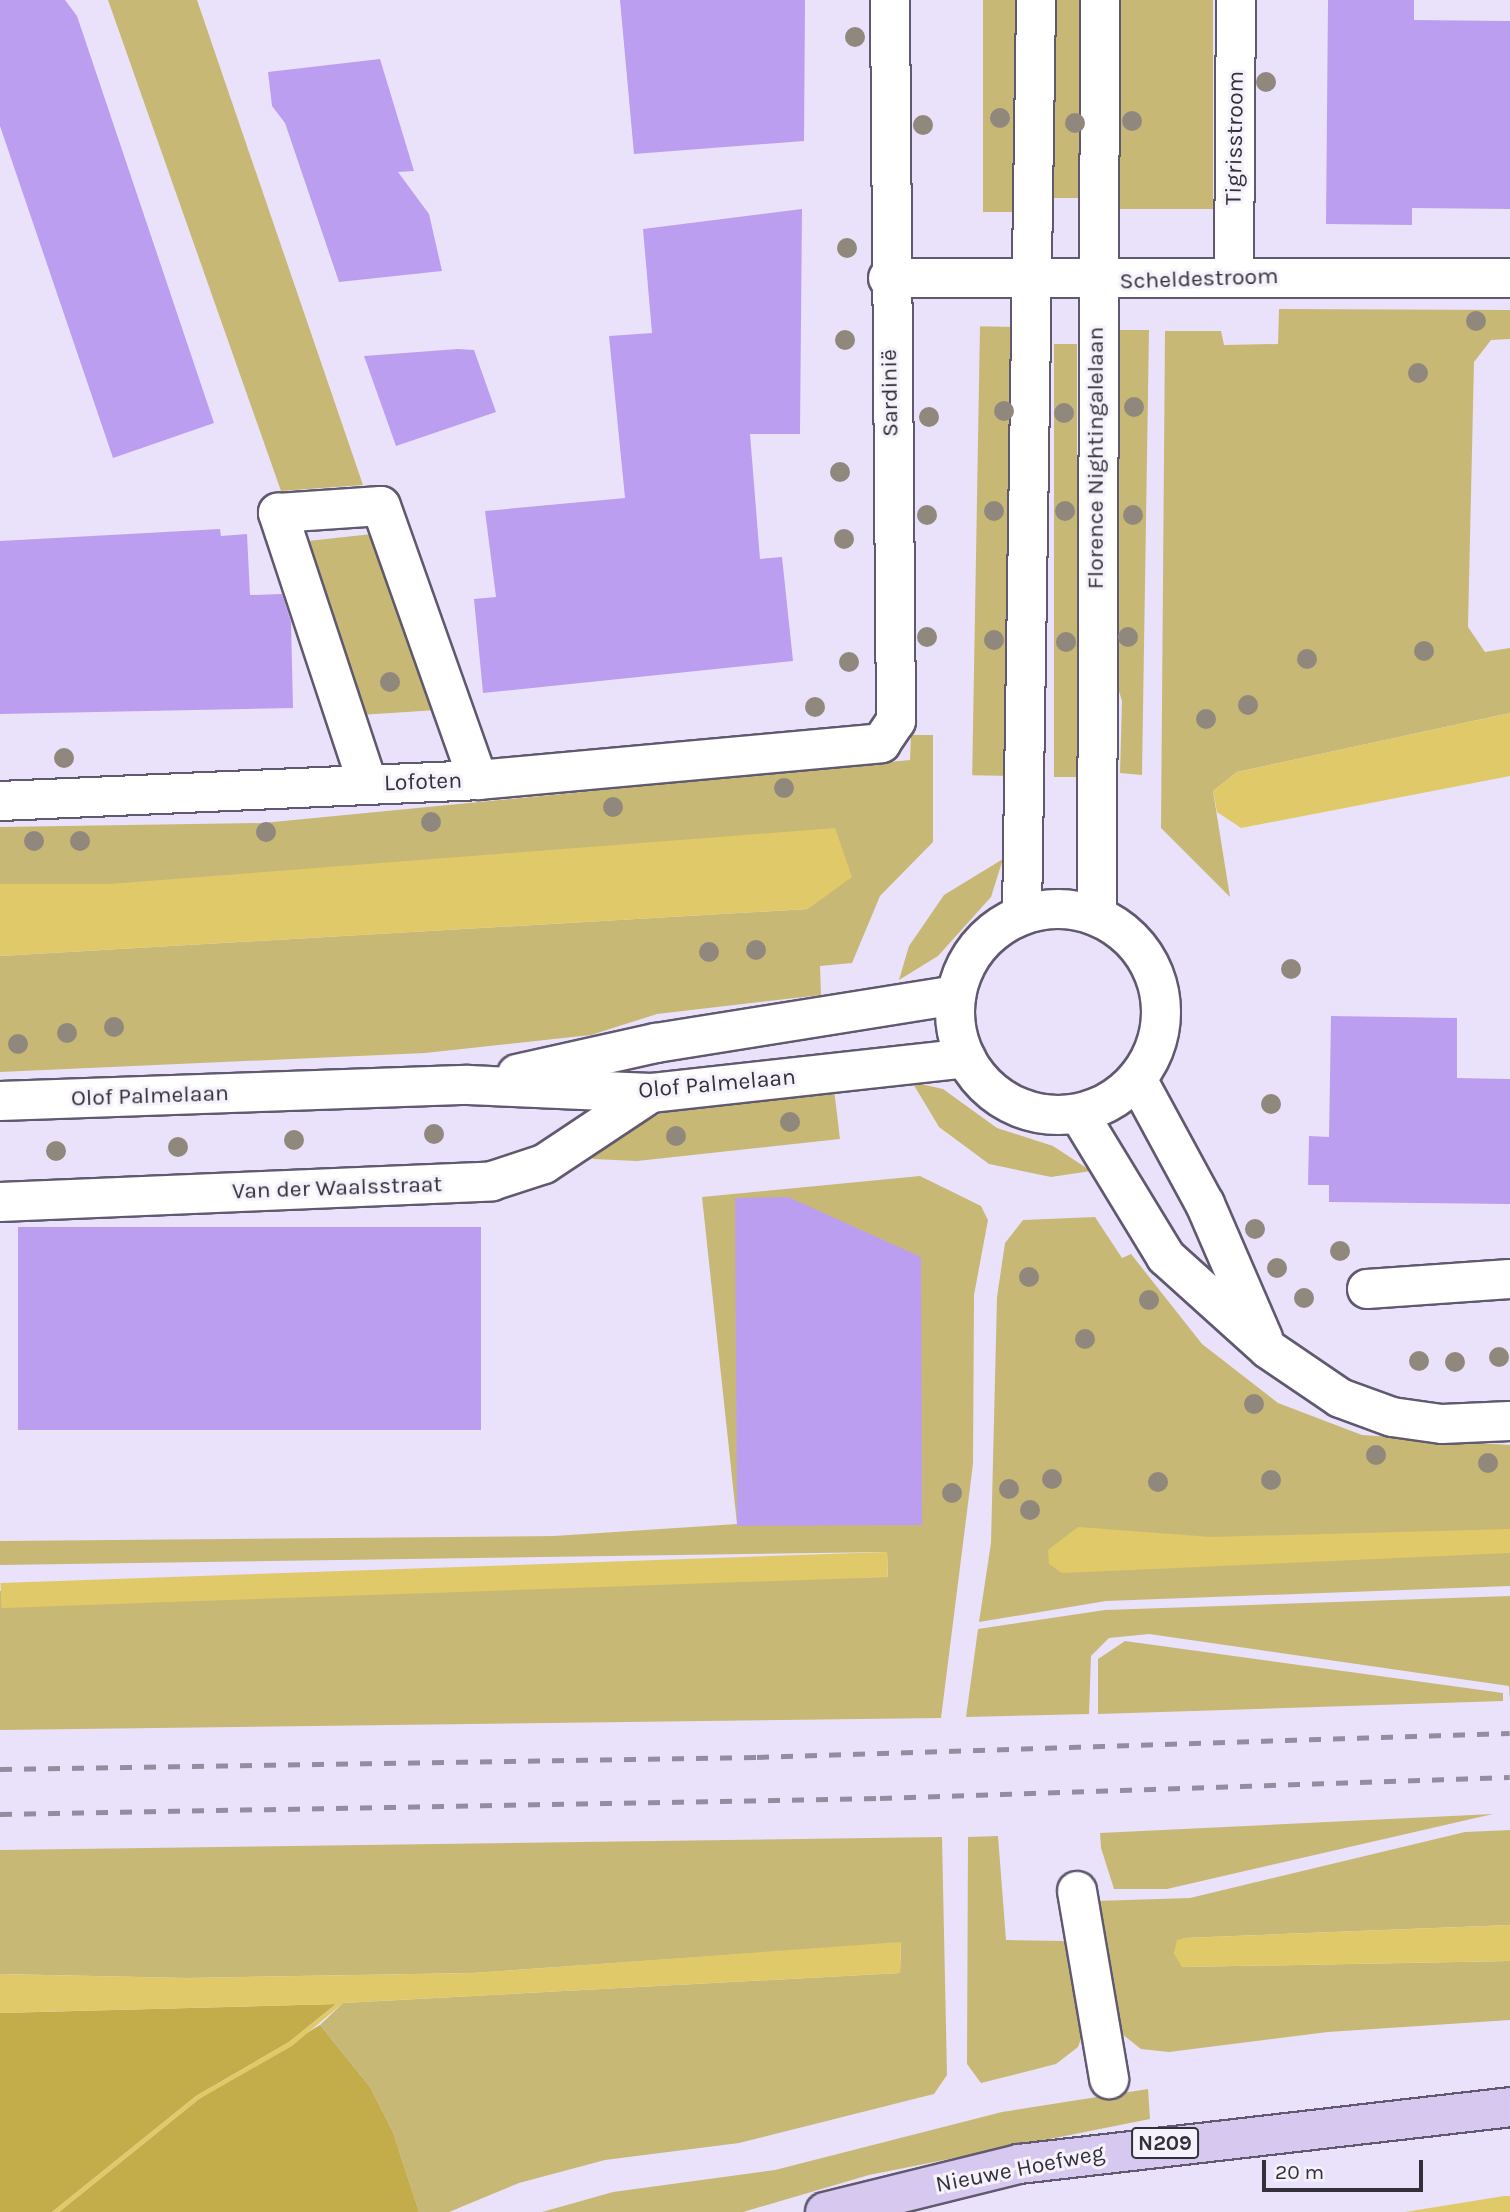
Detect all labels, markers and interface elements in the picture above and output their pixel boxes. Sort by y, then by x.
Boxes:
street label: Tigrisstroom [1220,71,1250,205]
street label: Scheldestroom [1119,262,1279,296]
street label: Florence Nightingalelaan [1082,327,1110,589]
street label: Sardinië [875,349,905,437]
street label: Lofoten [383,767,463,797]
street label: Olof Palmelaan [637,1063,797,1105]
street label: Olof Palmelaan [71,1079,229,1113]
street label: Van der Waalsstraat [232,1171,442,1205]
road number: N209 [1130,2126,1200,2160]
street label: Nieuwe Hoefweg [933,2139,1107,2199]
scale bar [1265,2146,1426,2190]
text: 20 m [1275,2160,1324,2184]

